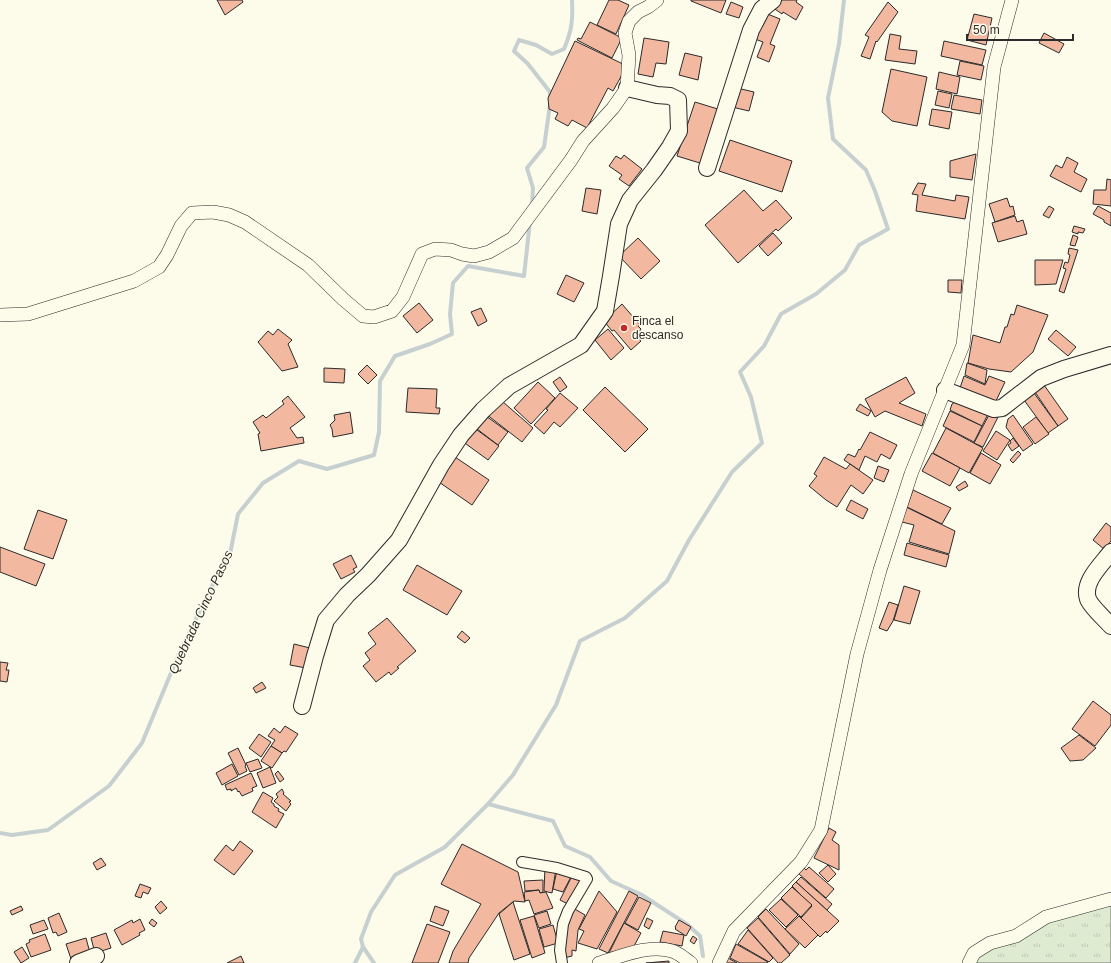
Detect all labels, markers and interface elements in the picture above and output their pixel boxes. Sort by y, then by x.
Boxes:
scale bar [967,16,1073,42]
text: 50 m [973,23,1000,37]
place label: Finca el descanso [632,314,684,342]
marker: Finca el descanso [619,323,629,333]
water label: Quebrada Cinco Pasos [165,548,236,676]

